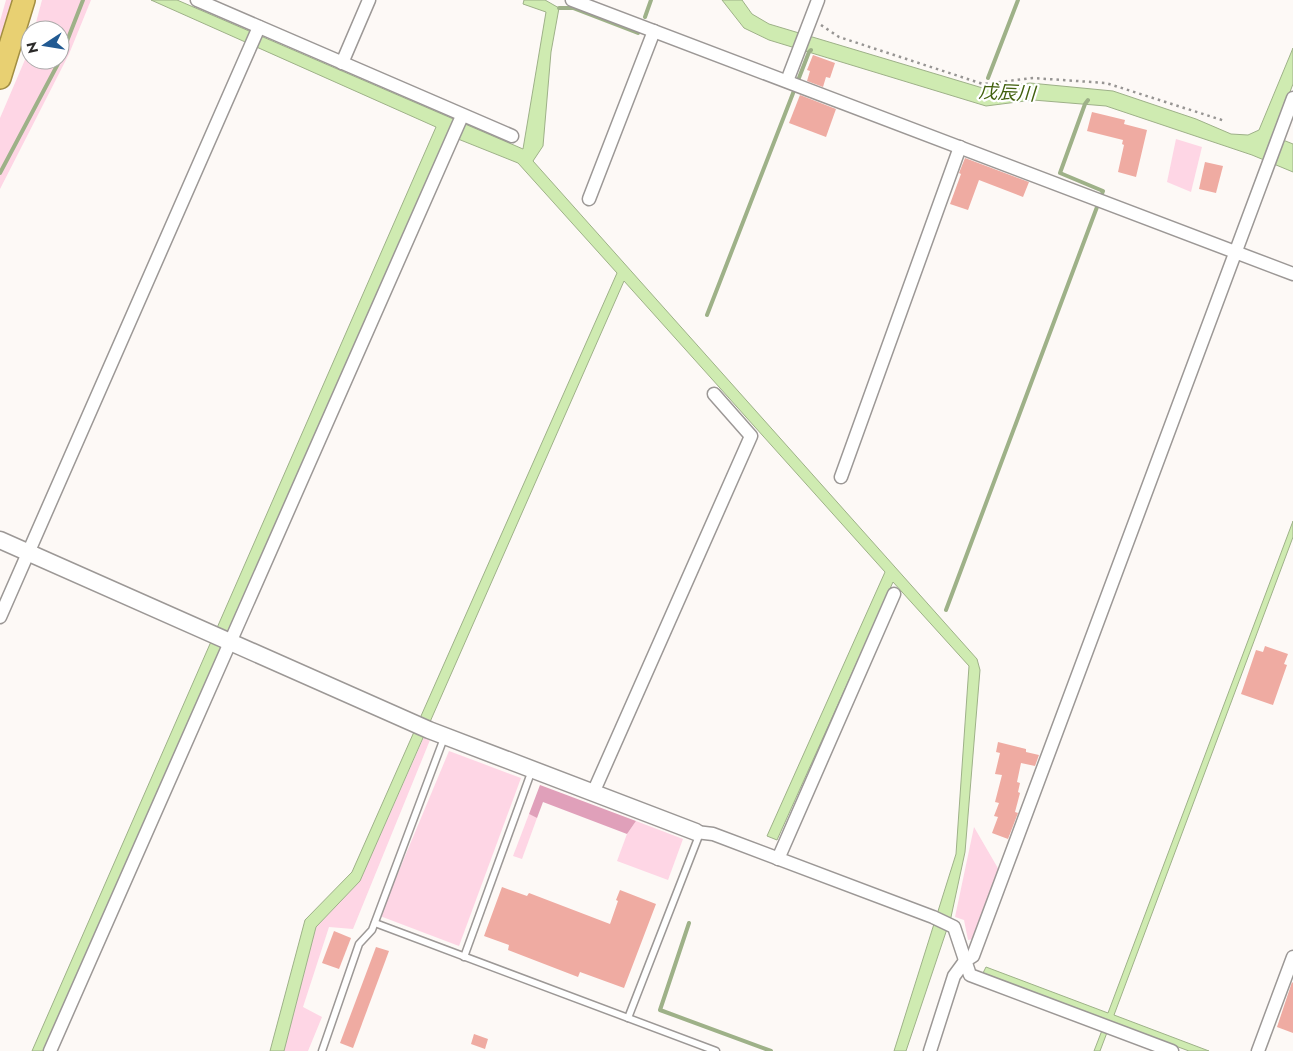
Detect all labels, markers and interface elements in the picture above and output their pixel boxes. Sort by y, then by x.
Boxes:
north arrow [20,20,70,70]
text: N [21,40,43,55]
water label: 戊辰川 [978,78,1038,108]

